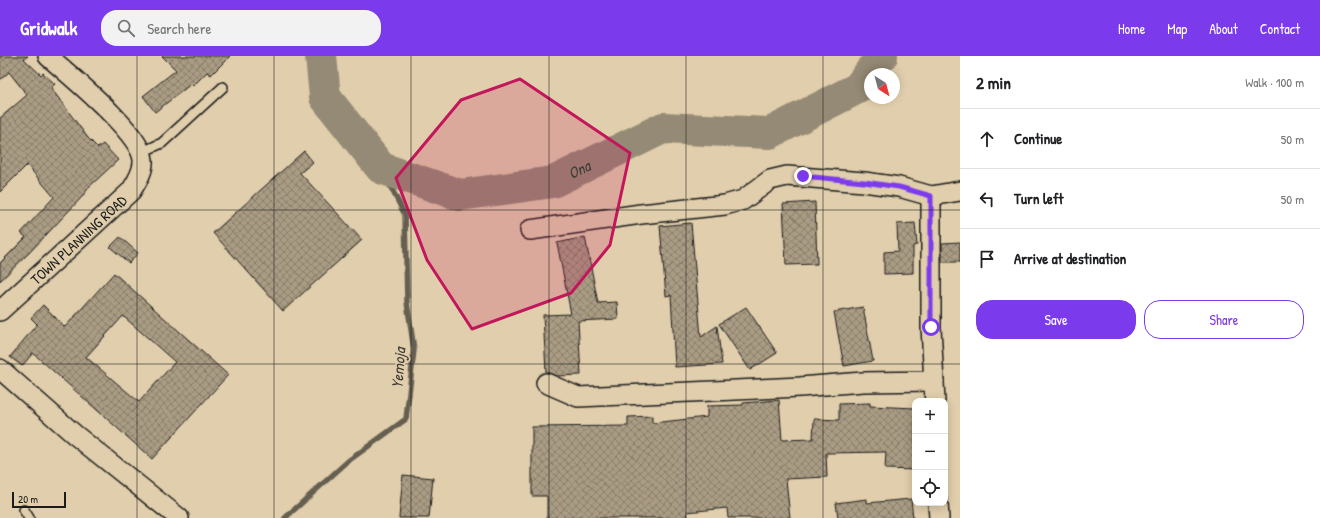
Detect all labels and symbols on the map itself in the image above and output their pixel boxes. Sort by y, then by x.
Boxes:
north arrow [864,68,900,104]
water label: Ona [564,154,595,184]
route end [794,167,812,185]
street label: TOWN PLANNING ROAD [25,189,132,289]
route start [922,318,940,336]
water label: Yemoja [386,345,411,389]
scale bar [12,490,66,509]

